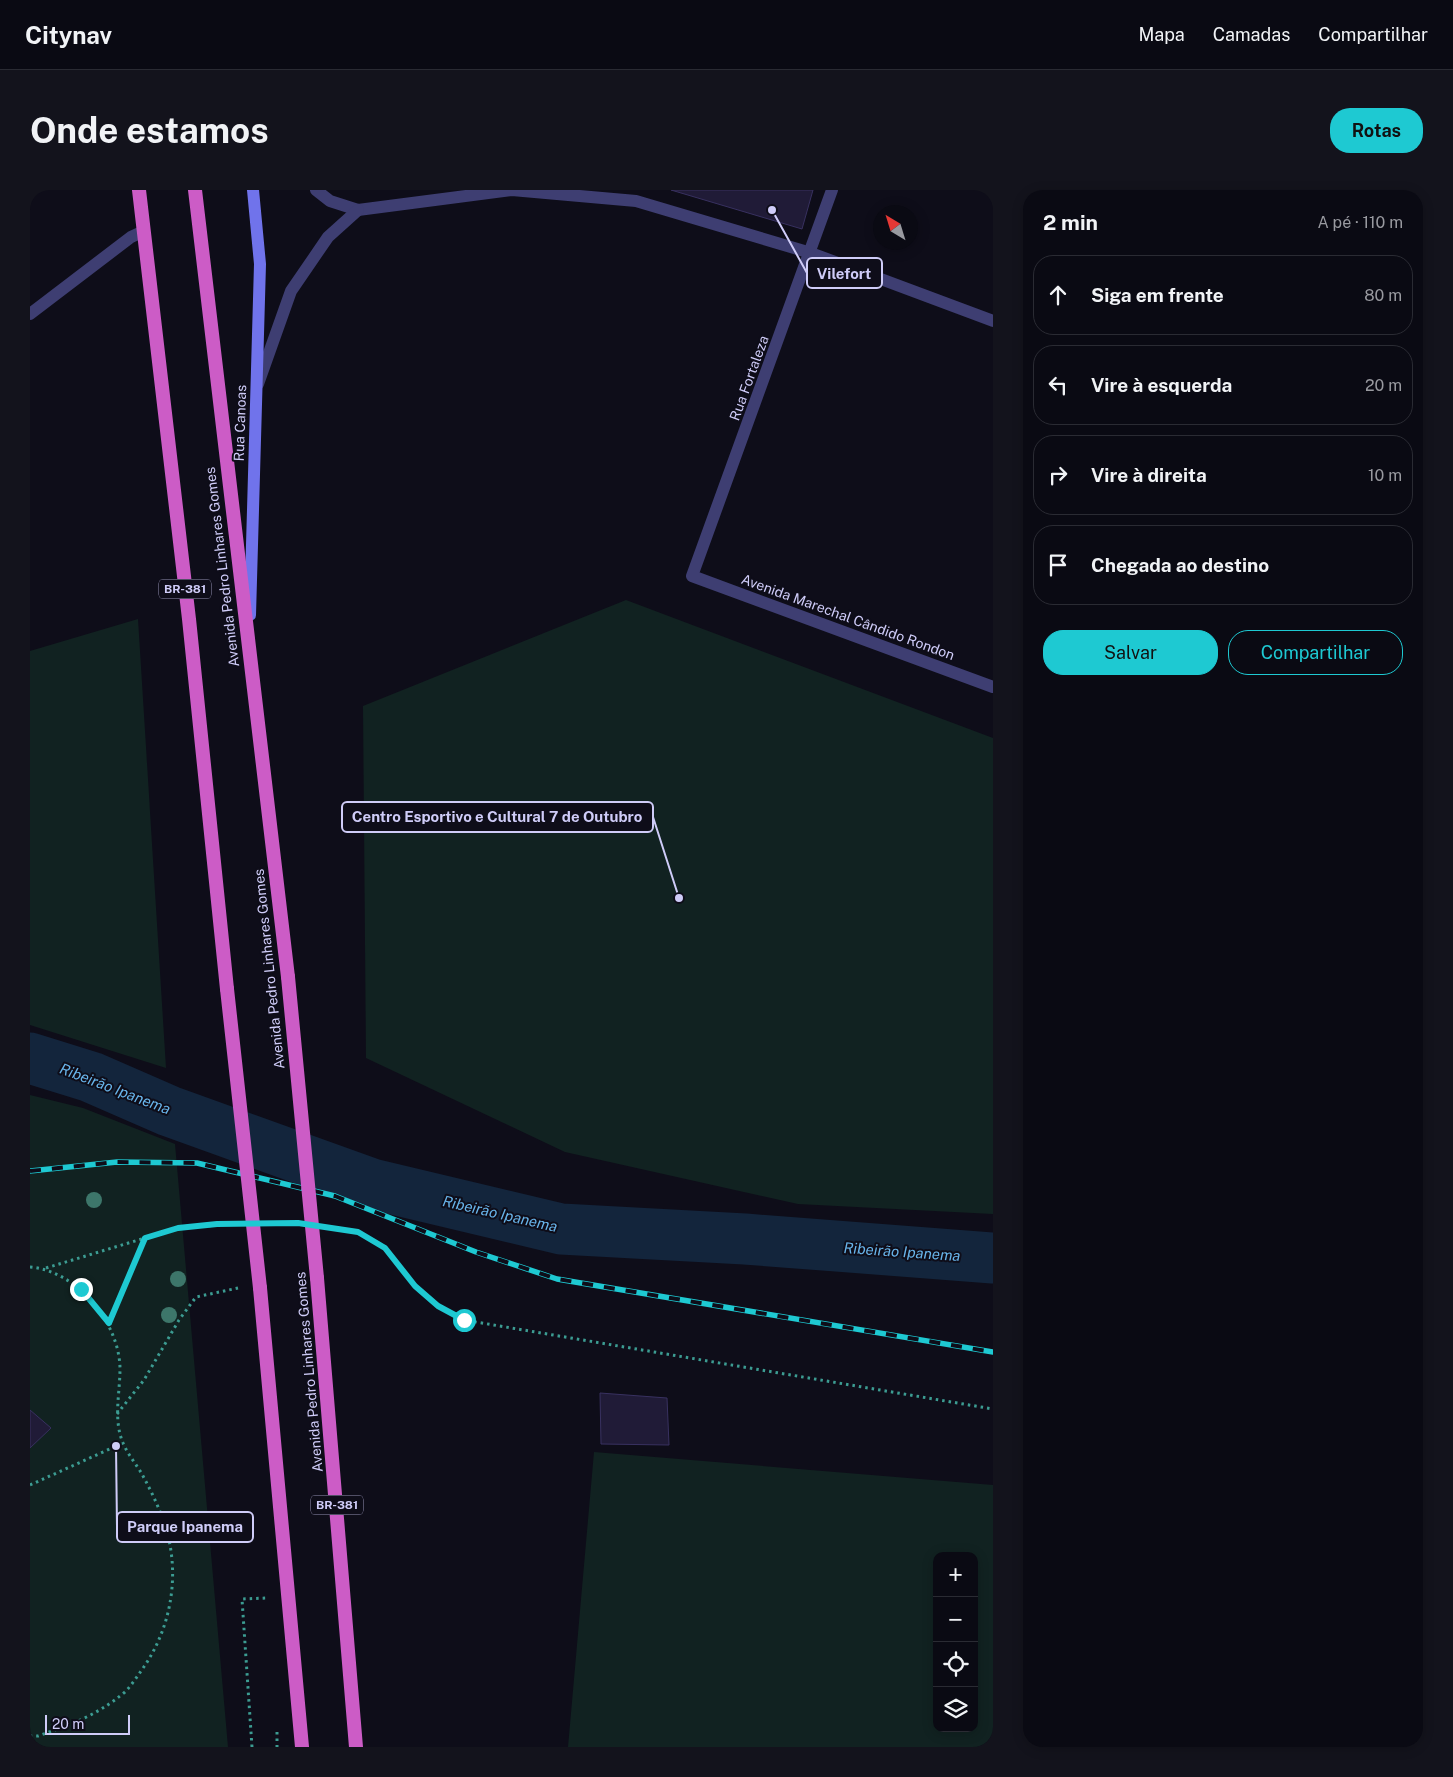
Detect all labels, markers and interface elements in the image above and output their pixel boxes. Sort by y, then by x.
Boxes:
text: Citynav [25,21,112,49]
text: Mapa [1138,24,1185,45]
text: Camadas [1213,24,1290,45]
text: Compartilhar [1318,24,1428,45]
button: Rotas [1330,108,1423,153]
text: Onde estamos [30,110,269,151]
north arrow [873,205,918,250]
text: 2 min [1043,210,1098,235]
text: A pé · 110 m [1317,213,1403,232]
callout: Vilefort [807,258,882,288]
text: Vilefort [817,265,871,282]
icon: ahead [1044,281,1072,309]
text: Siga em frente [1091,284,1224,306]
text: 80 m [1364,286,1402,305]
street label: Rua Fortaleza [726,333,772,423]
icon: left [1044,371,1072,399]
text: Vire à esquerda [1091,374,1232,396]
text: 20 m [1365,376,1402,395]
street label: Rua Canoas [231,384,249,462]
icon: right [1044,461,1072,489]
text: Vire à direita [1091,464,1207,486]
street label: Avenida Pedro Linhares Gomes [202,466,242,668]
text: 10 m [1368,466,1402,485]
icon: arrive [1044,551,1072,579]
text: Chegada ao destino [1091,554,1269,576]
street label: Avenida Marechal Cândido Rondon [739,571,957,663]
road number: BR-381 [159,579,211,598]
button: Salvar [1043,630,1218,675]
button: Compartilhar [1228,630,1403,675]
callout: Centro Esportivo e Cultural 7 de Outubro [342,802,653,832]
text: Centro Esportivo e Cultural 7 de Outubro [352,808,643,825]
street label: Avenida Pedro Linhares Gomes [251,868,287,1070]
water label: Ribeirão Ipanema [57,1060,173,1117]
water label: Ribeirão Ipanema [441,1192,559,1235]
water label: Ribeirão Ipanema [843,1239,961,1264]
street label: Avenida Pedro Linhares Gomes [292,1271,326,1473]
route end [70,1278,93,1301]
route start [453,1309,476,1332]
road number: BR-381 [311,1496,363,1514]
callout: Parque Ipanema [117,1512,253,1542]
text: Parque Ipanema [127,1518,243,1535]
map controls [933,1552,978,1732]
button: + [933,1552,978,1597]
button: − [933,1597,978,1642]
button: locate [933,1642,978,1687]
button: layers [933,1687,978,1732]
scale bar [45,1712,130,1735]
text: 20 m [52,1716,84,1732]

